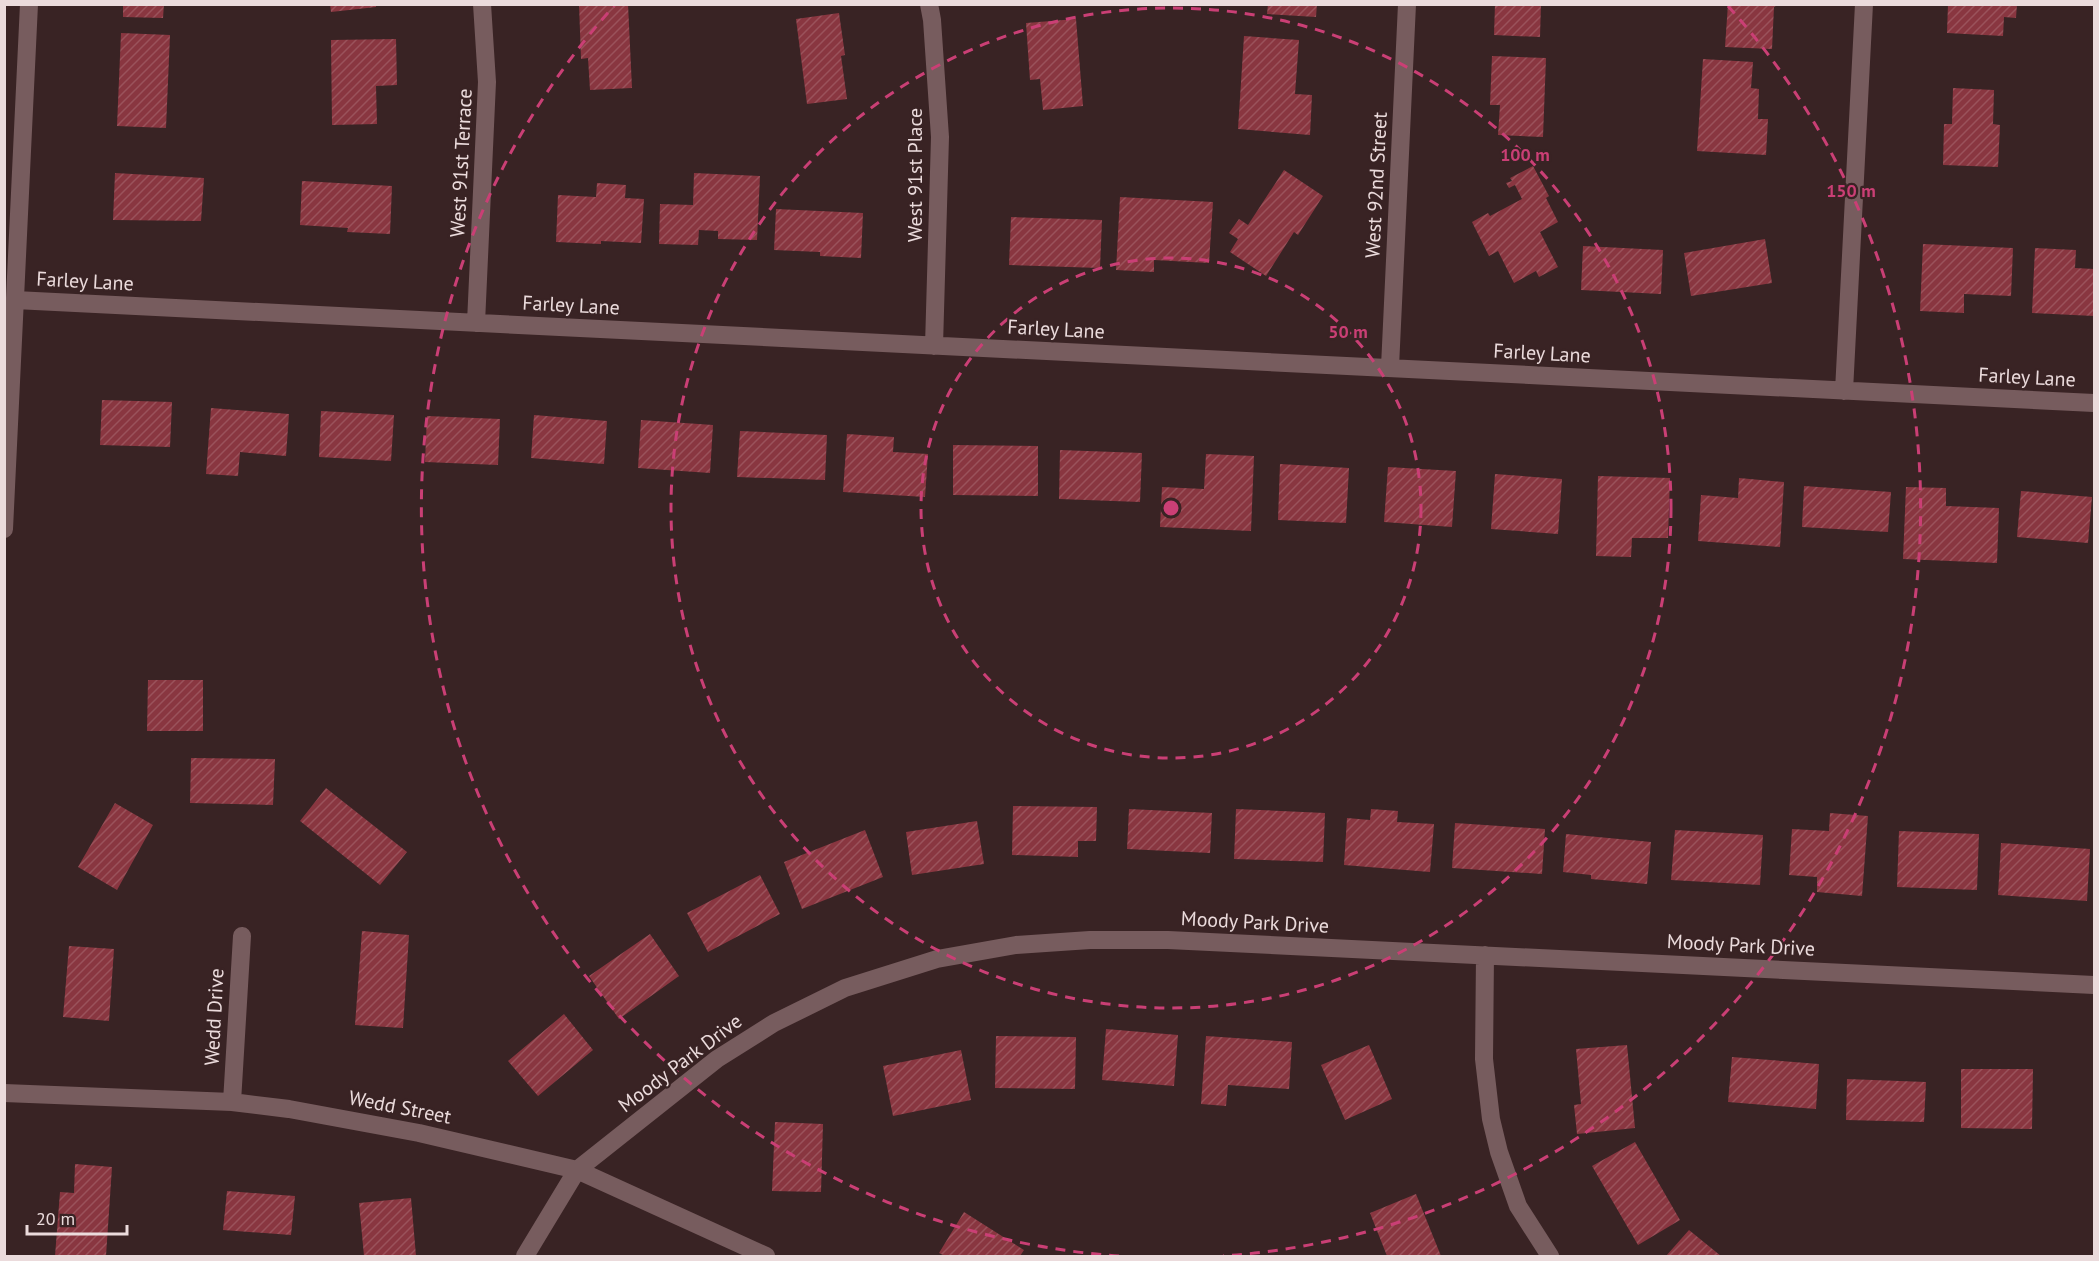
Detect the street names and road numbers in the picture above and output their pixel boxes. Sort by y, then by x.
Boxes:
street label: West 91st Terrace [444,88,478,238]
street label: West 91st Place [902,108,928,242]
street label: West 92nd Street [1359,111,1393,259]
street label: Farley Lane [36,265,134,297]
street label: Farley Lane [522,289,620,321]
street label: Farley Lane [1007,313,1105,345]
street label: Farley Lane [1493,337,1591,369]
street label: Farley Lane [1978,361,2076,393]
street label: Moody Park Drive [1180,905,1330,939]
street label: Moody Park Drive [1666,928,1816,962]
street label: Wedd Drive [198,968,230,1066]
street label: Moody Park Drive [613,1008,747,1118]
street label: Wedd Street [347,1084,454,1130]

